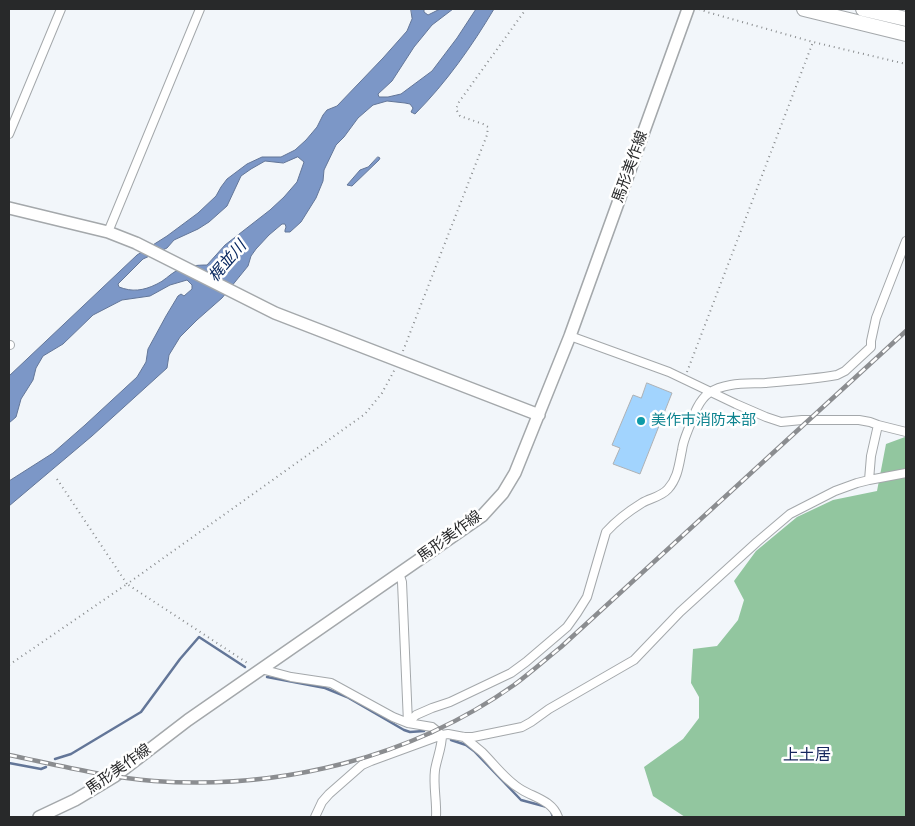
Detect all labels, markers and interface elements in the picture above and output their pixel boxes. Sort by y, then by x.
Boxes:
street label: 馬形美作線 [610,129,652,205]
water label: 梶並川 [205,238,251,286]
place label: 美作市消防本部 [651,412,756,430]
marker: 美作市消防本部 [635,415,647,427]
street label: 馬形美作線 [414,508,486,566]
street label: 馬形美作線 [83,741,155,799]
district label: 上土居 [783,746,831,766]

